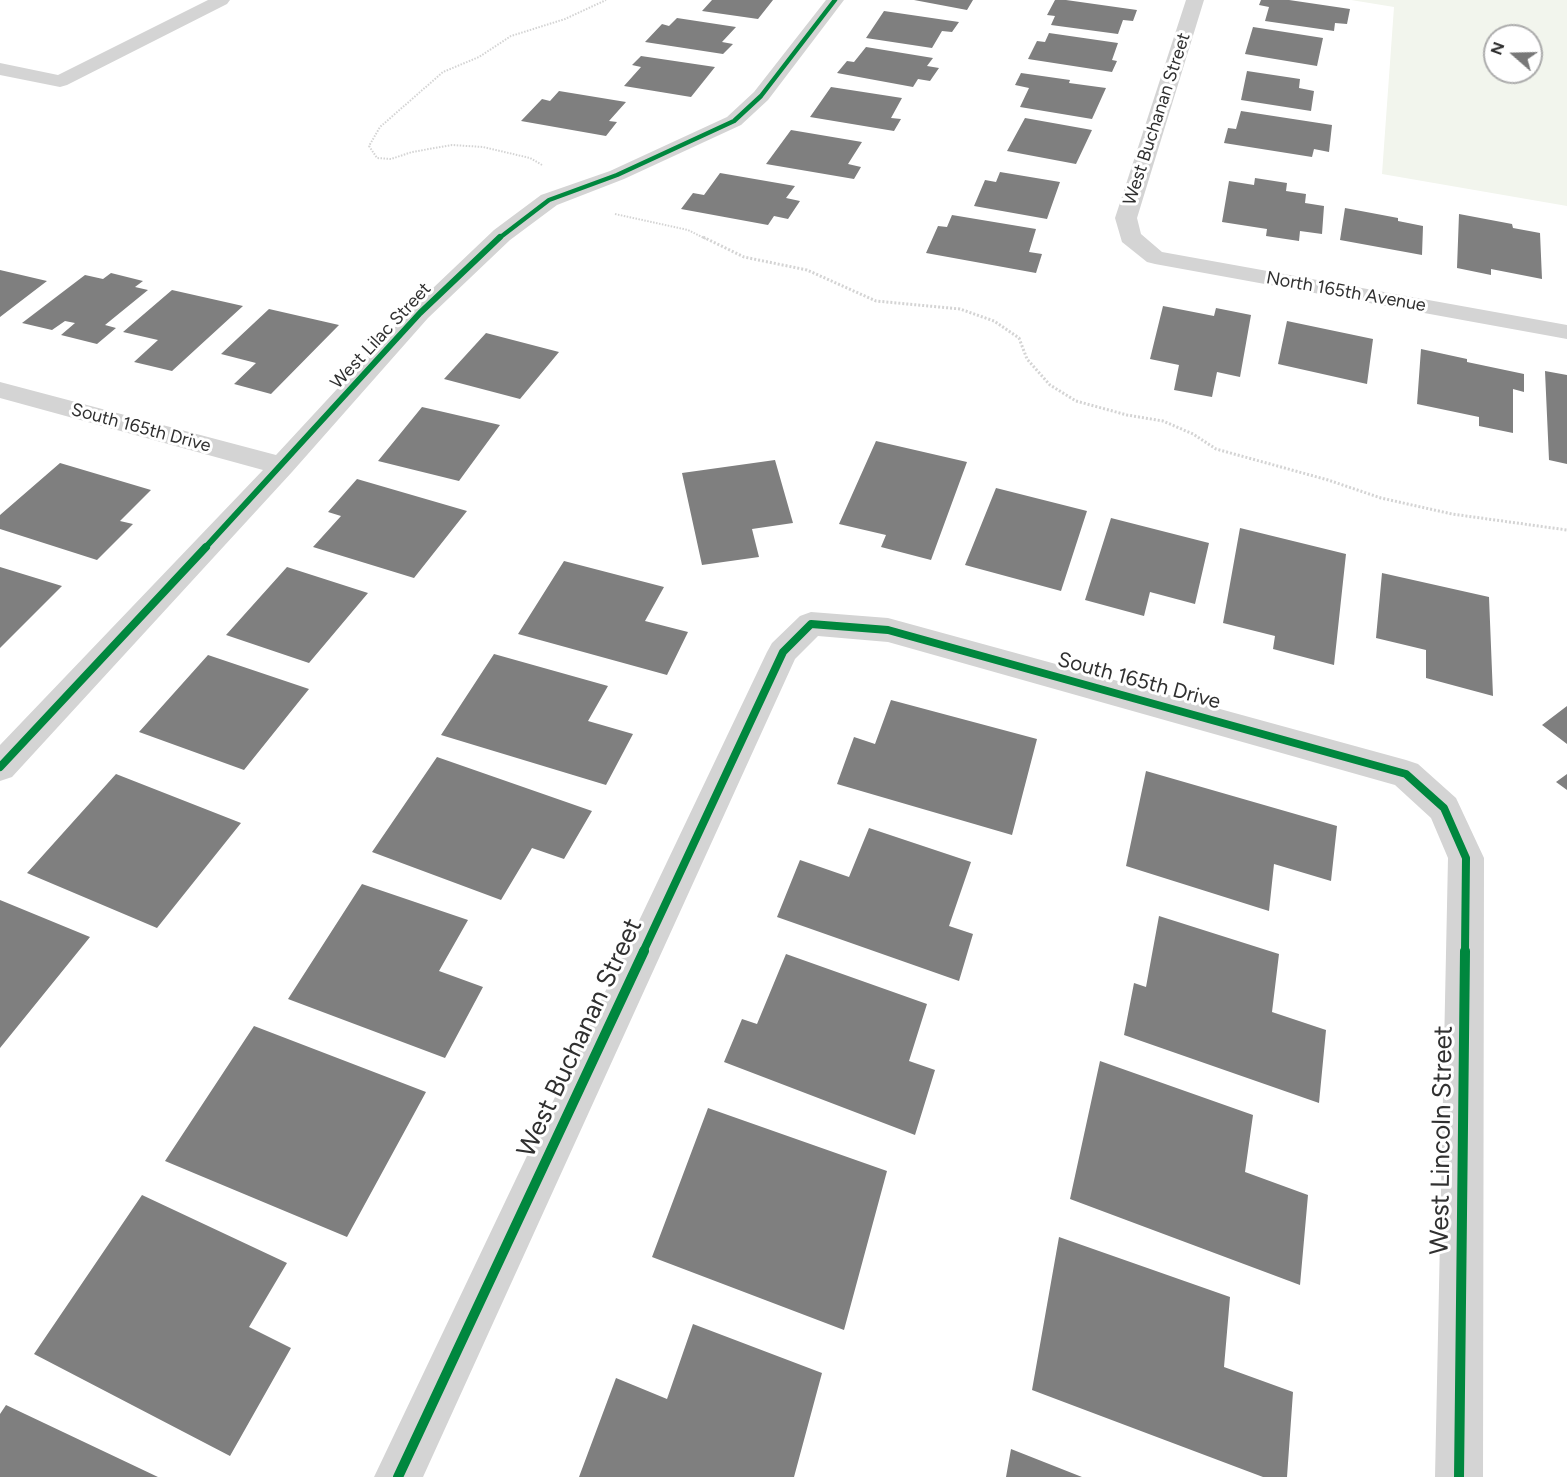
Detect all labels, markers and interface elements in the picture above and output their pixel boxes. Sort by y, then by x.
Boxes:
north arrow [1483,24,1543,84]
street label: West Buchanan Street [1119,30,1195,208]
text: N [1486,39,1509,57]
street label: North 165th Avenue [1264,267,1428,317]
street label: West Lilac Street [326,278,436,394]
street label: South 165th Drive [69,399,213,457]
street label: South 165th Drive [1055,647,1223,715]
street label: West Buchanan Street [511,914,649,1162]
street label: West Lincoln Street [1424,1025,1460,1255]

